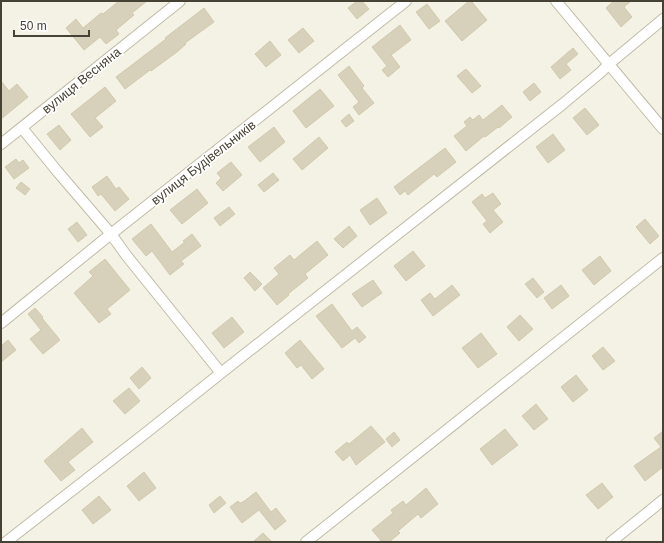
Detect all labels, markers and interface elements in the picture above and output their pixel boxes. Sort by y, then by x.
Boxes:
scale bar [14,12,89,38]
text: 50 m [20,19,47,33]
street label: вулиця Весняна [39,44,124,117]
street label: вулиця Будівельників [148,117,259,208]

